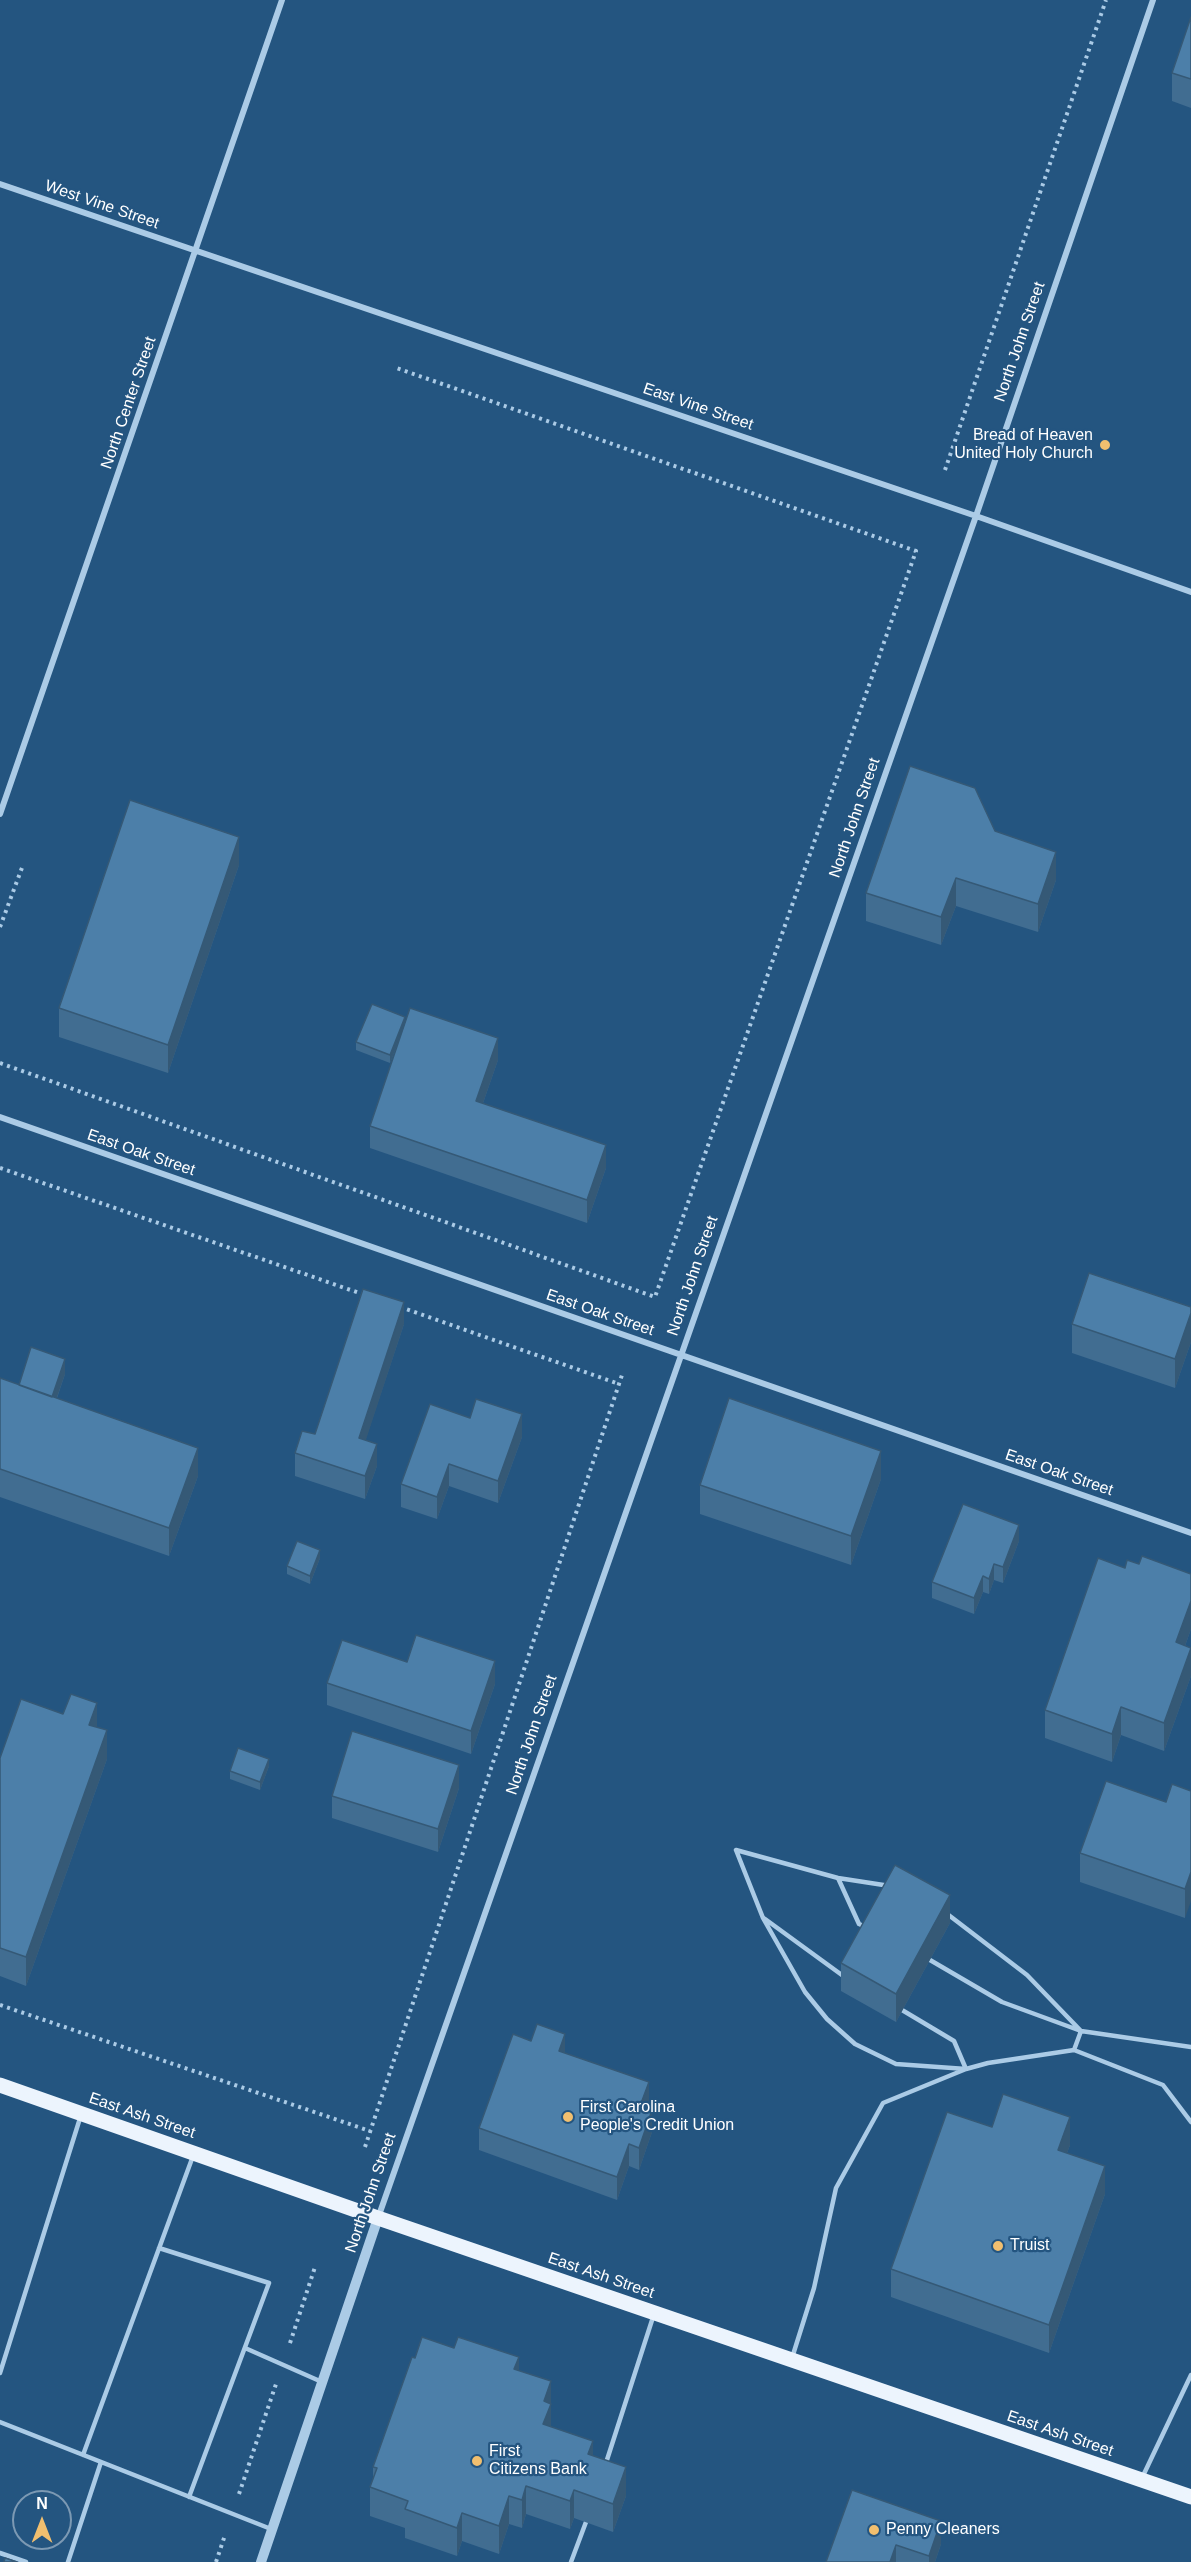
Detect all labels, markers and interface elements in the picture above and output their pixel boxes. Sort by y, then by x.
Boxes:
street label: West Vine Street [42,176,162,234]
street label: North John Street [991,280,1049,404]
street label: North Center Street [97,334,161,472]
street label: East Vine Street [640,379,756,435]
place label: Bread of Heaven United Holy Church [954,426,1093,464]
marker: Bread of Heaven United Holy Church [1098,438,1112,452]
street label: North John Street [826,756,884,880]
street label: East Oak Street [84,1126,198,1180]
street label: North John Street [664,1214,722,1338]
street label: East Oak Street [543,1286,657,1340]
street label: East Oak Street [1002,1446,1116,1500]
street label: North John Street [503,1673,561,1797]
street label: East Ash Street [86,2089,198,2143]
place label: First Carolina People's Credit Union [580,2098,734,2136]
marker: First Carolina People's Credit Union [561,2110,575,2124]
street label: North John Street [342,2131,400,2255]
place label: Truist [1010,2236,1049,2256]
marker: Truist [991,2239,1005,2253]
street label: East Ash Street [545,2249,657,2303]
street label: East Ash Street [1004,2407,1116,2461]
place label: First Citizens Bank [489,2442,587,2480]
marker: First Citizens Bank [470,2454,484,2468]
north arrow [12,2490,72,2550]
text: N [36,2495,48,2512]
place label: Penny Cleaners [886,2520,1000,2540]
marker: Penny Cleaners [867,2523,881,2537]

